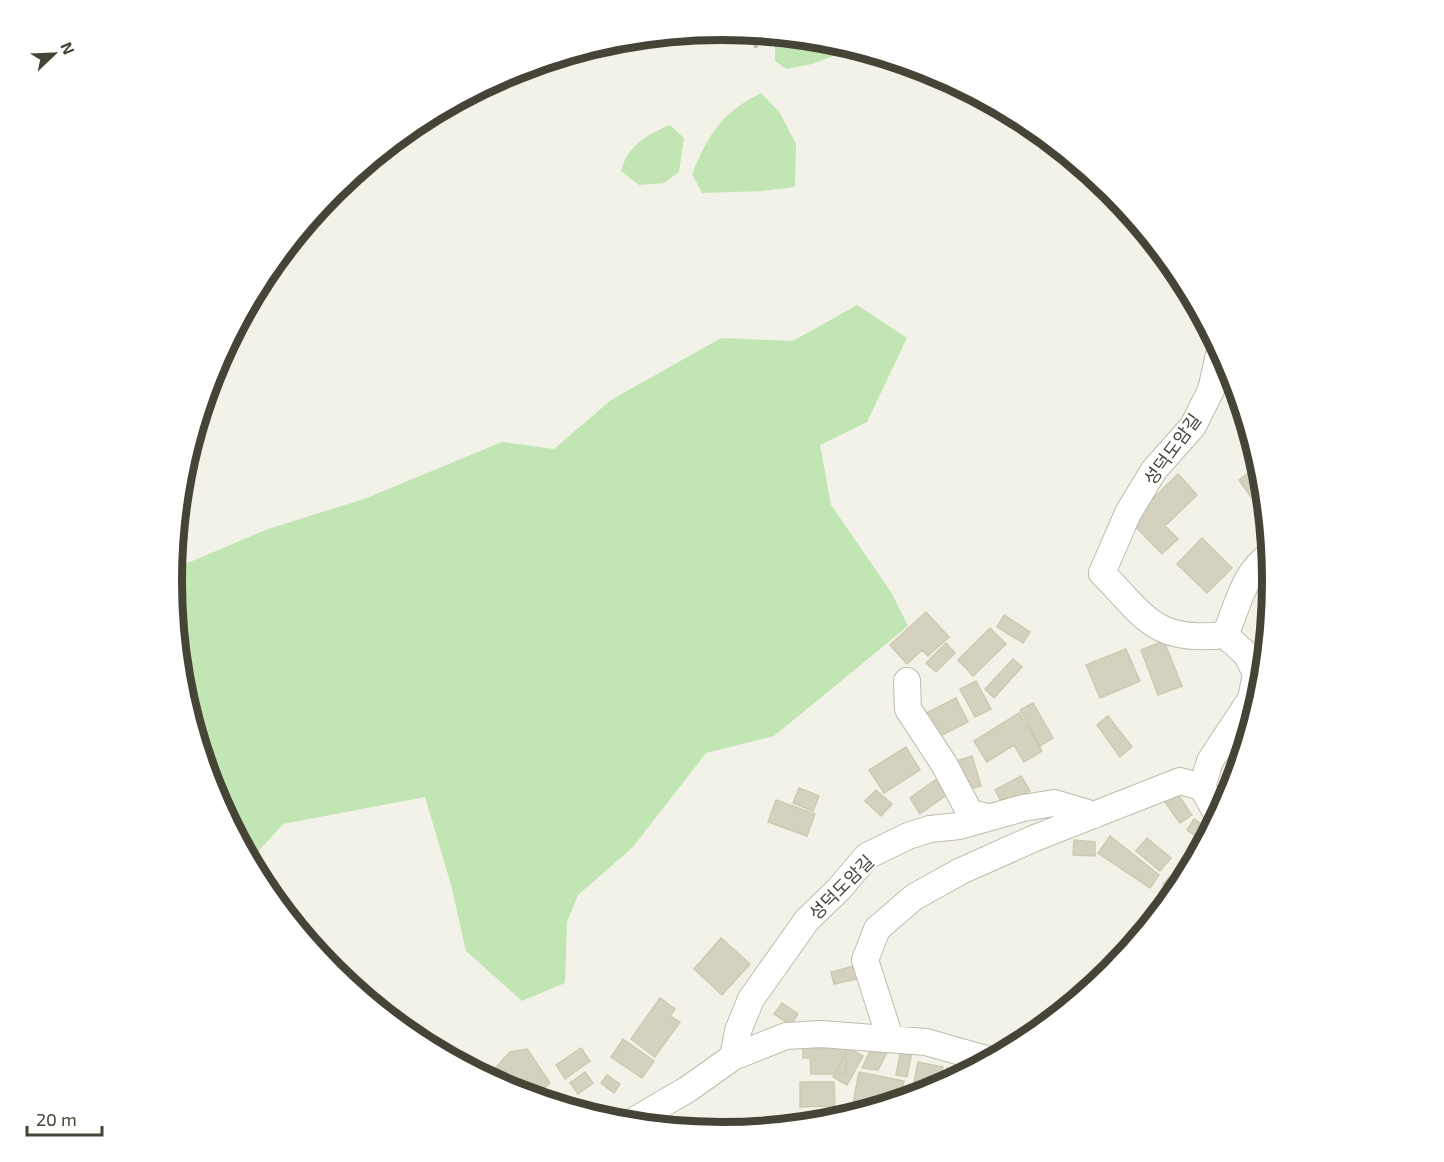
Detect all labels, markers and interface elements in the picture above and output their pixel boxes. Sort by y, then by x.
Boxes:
north arrow [24,24,84,84]
text: N [57,39,79,57]
street label: 성덕도암길 [1139,409,1205,489]
street label: 성덕도암길 [804,850,878,924]
scale bar [27,1099,102,1137]
text: 20 m [36,1108,77,1130]

